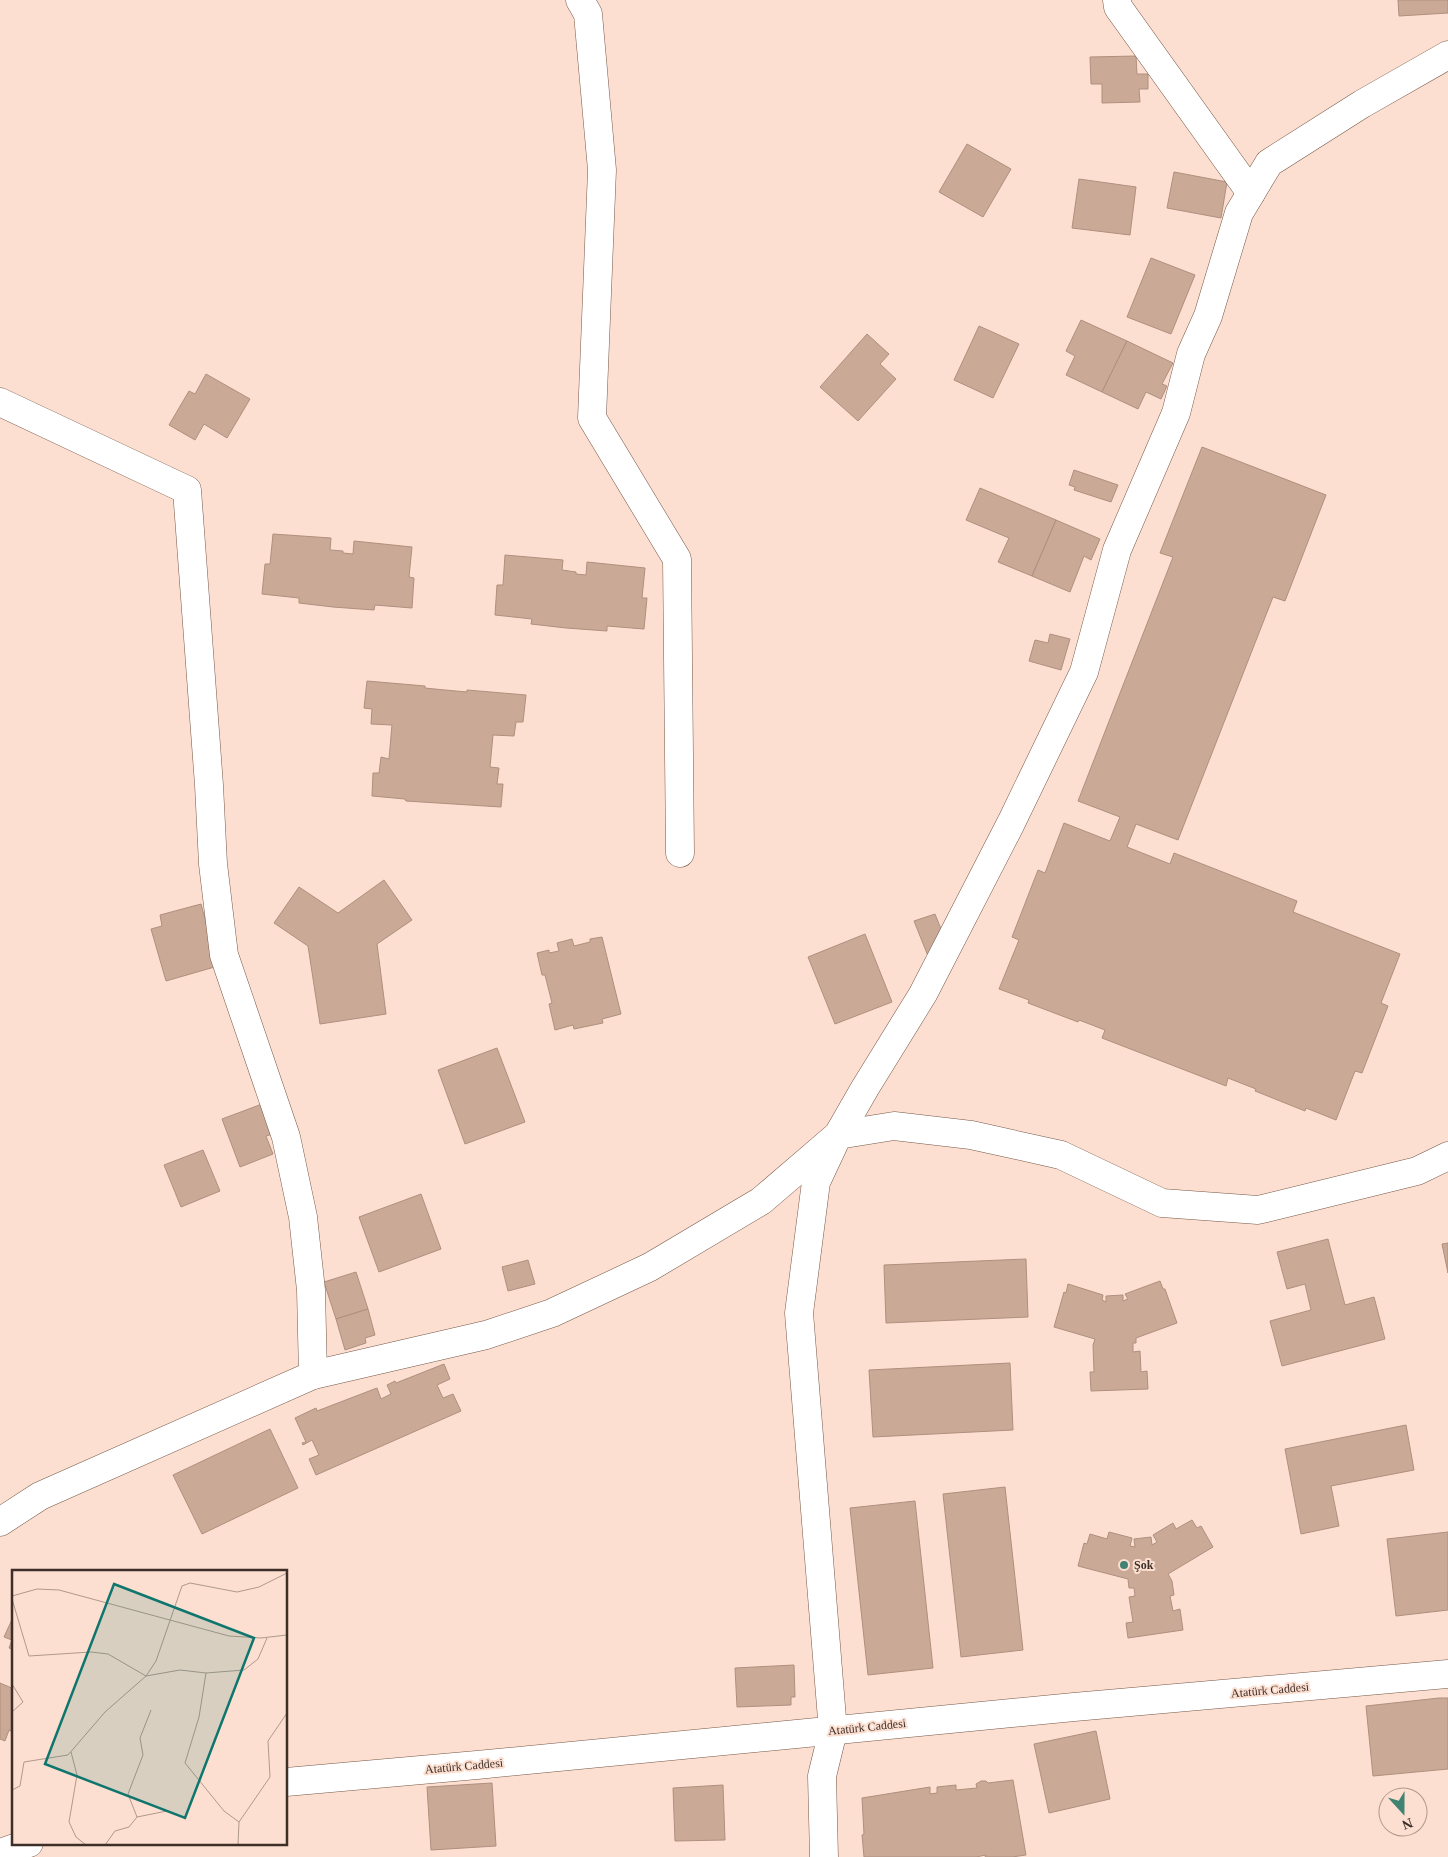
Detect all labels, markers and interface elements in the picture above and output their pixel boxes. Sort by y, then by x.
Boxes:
place label: Şok [1134,1558,1154,1572]
marker: Şok [1118,1559,1130,1571]
inset map [12,1570,288,1844]
street label: Atatürk Caddesi [1230,1680,1310,1700]
street label: Atatürk Caddesi [827,1716,907,1738]
street label: Atatürk Caddesi [424,1756,504,1776]
north arrow [1378,1787,1428,1837]
text: N [1400,1815,1415,1832]

